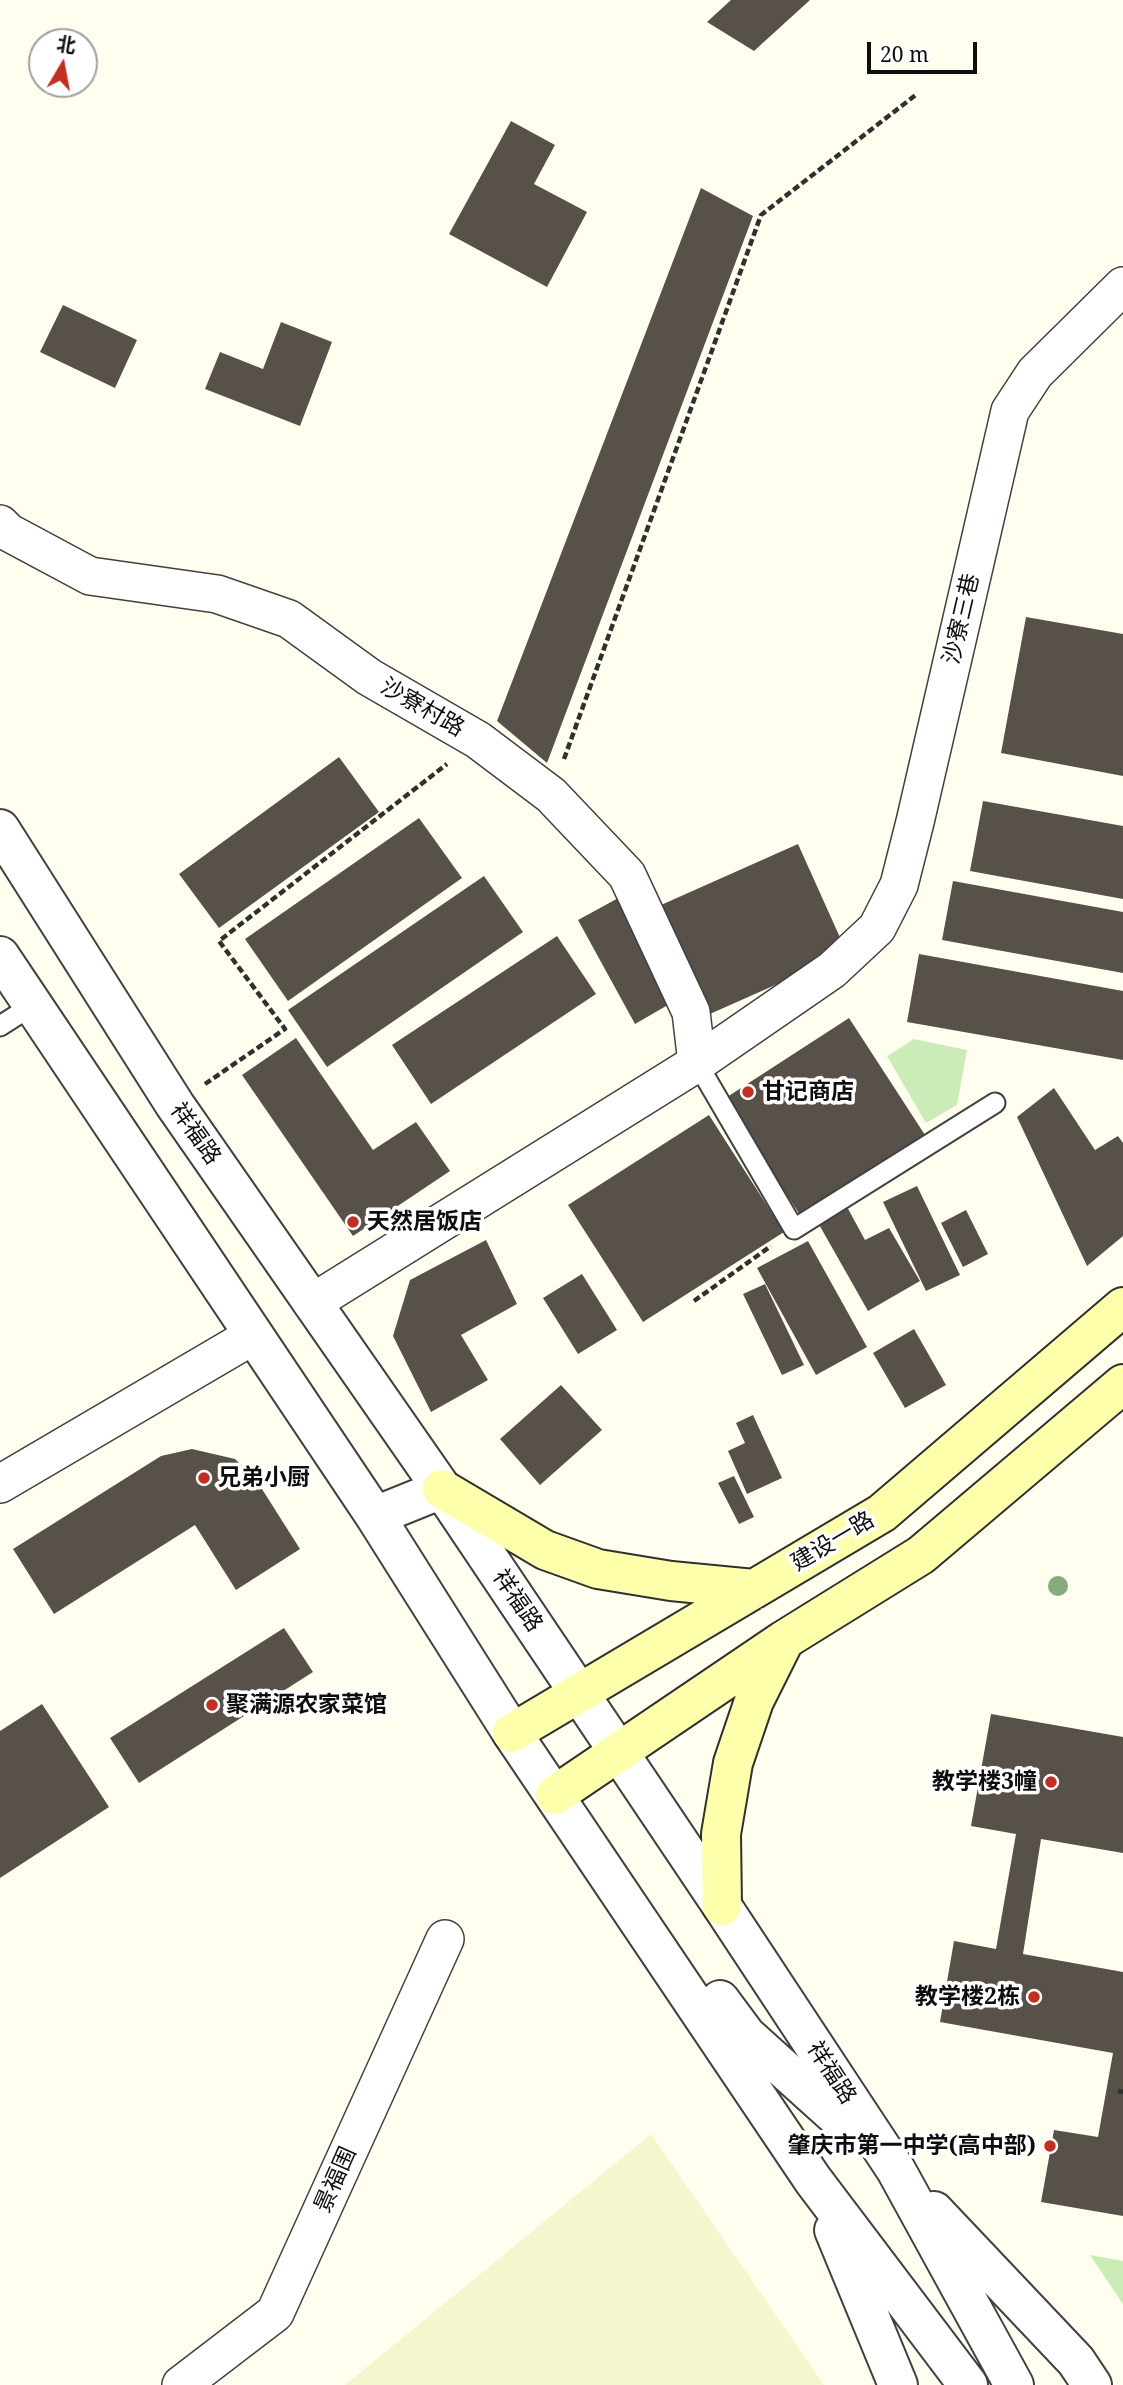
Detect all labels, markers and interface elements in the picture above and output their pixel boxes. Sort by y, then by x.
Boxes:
north arrow [28,28,98,98]
scale bar [871,28,981,72]
text: 北 [55,30,78,59]
text: 20 m [880,40,929,68]
street label: 沙寮三巷 [938,571,986,667]
street label: 沙寮村路 [375,673,469,743]
place label: 甘记商店 [762,1078,854,1106]
marker: 甘记商店 [740,1084,756,1100]
street label: 祥福路 [164,1098,226,1170]
place label: 天然居饭店 [367,1208,482,1236]
marker: 天然居饭店 [345,1214,361,1230]
place label: 兄弟小厨 [218,1464,310,1492]
marker: 兄弟小厨 [196,1470,212,1486]
street label: 建设一路 [786,1506,880,1578]
street label: 祥福路 [486,1565,548,1637]
place label: 聚满源农家菜馆 [226,1691,387,1719]
marker: 聚满源农家菜馆 [204,1697,220,1713]
place label: 教学楼3幢 [932,1768,1037,1796]
marker: 教学楼3幢 [1043,1774,1059,1790]
place label: 教学楼2栋 [915,1983,1020,2011]
marker: 教学楼2栋 [1026,1989,1042,2005]
street label: 祥福路 [801,2037,861,2109]
place label: 肇庆市第一中学(高中部) [788,2132,1036,2160]
marker: 肇庆市第一中学(高中部) [1042,2138,1058,2154]
street label: 景福围 [309,2143,363,2217]

